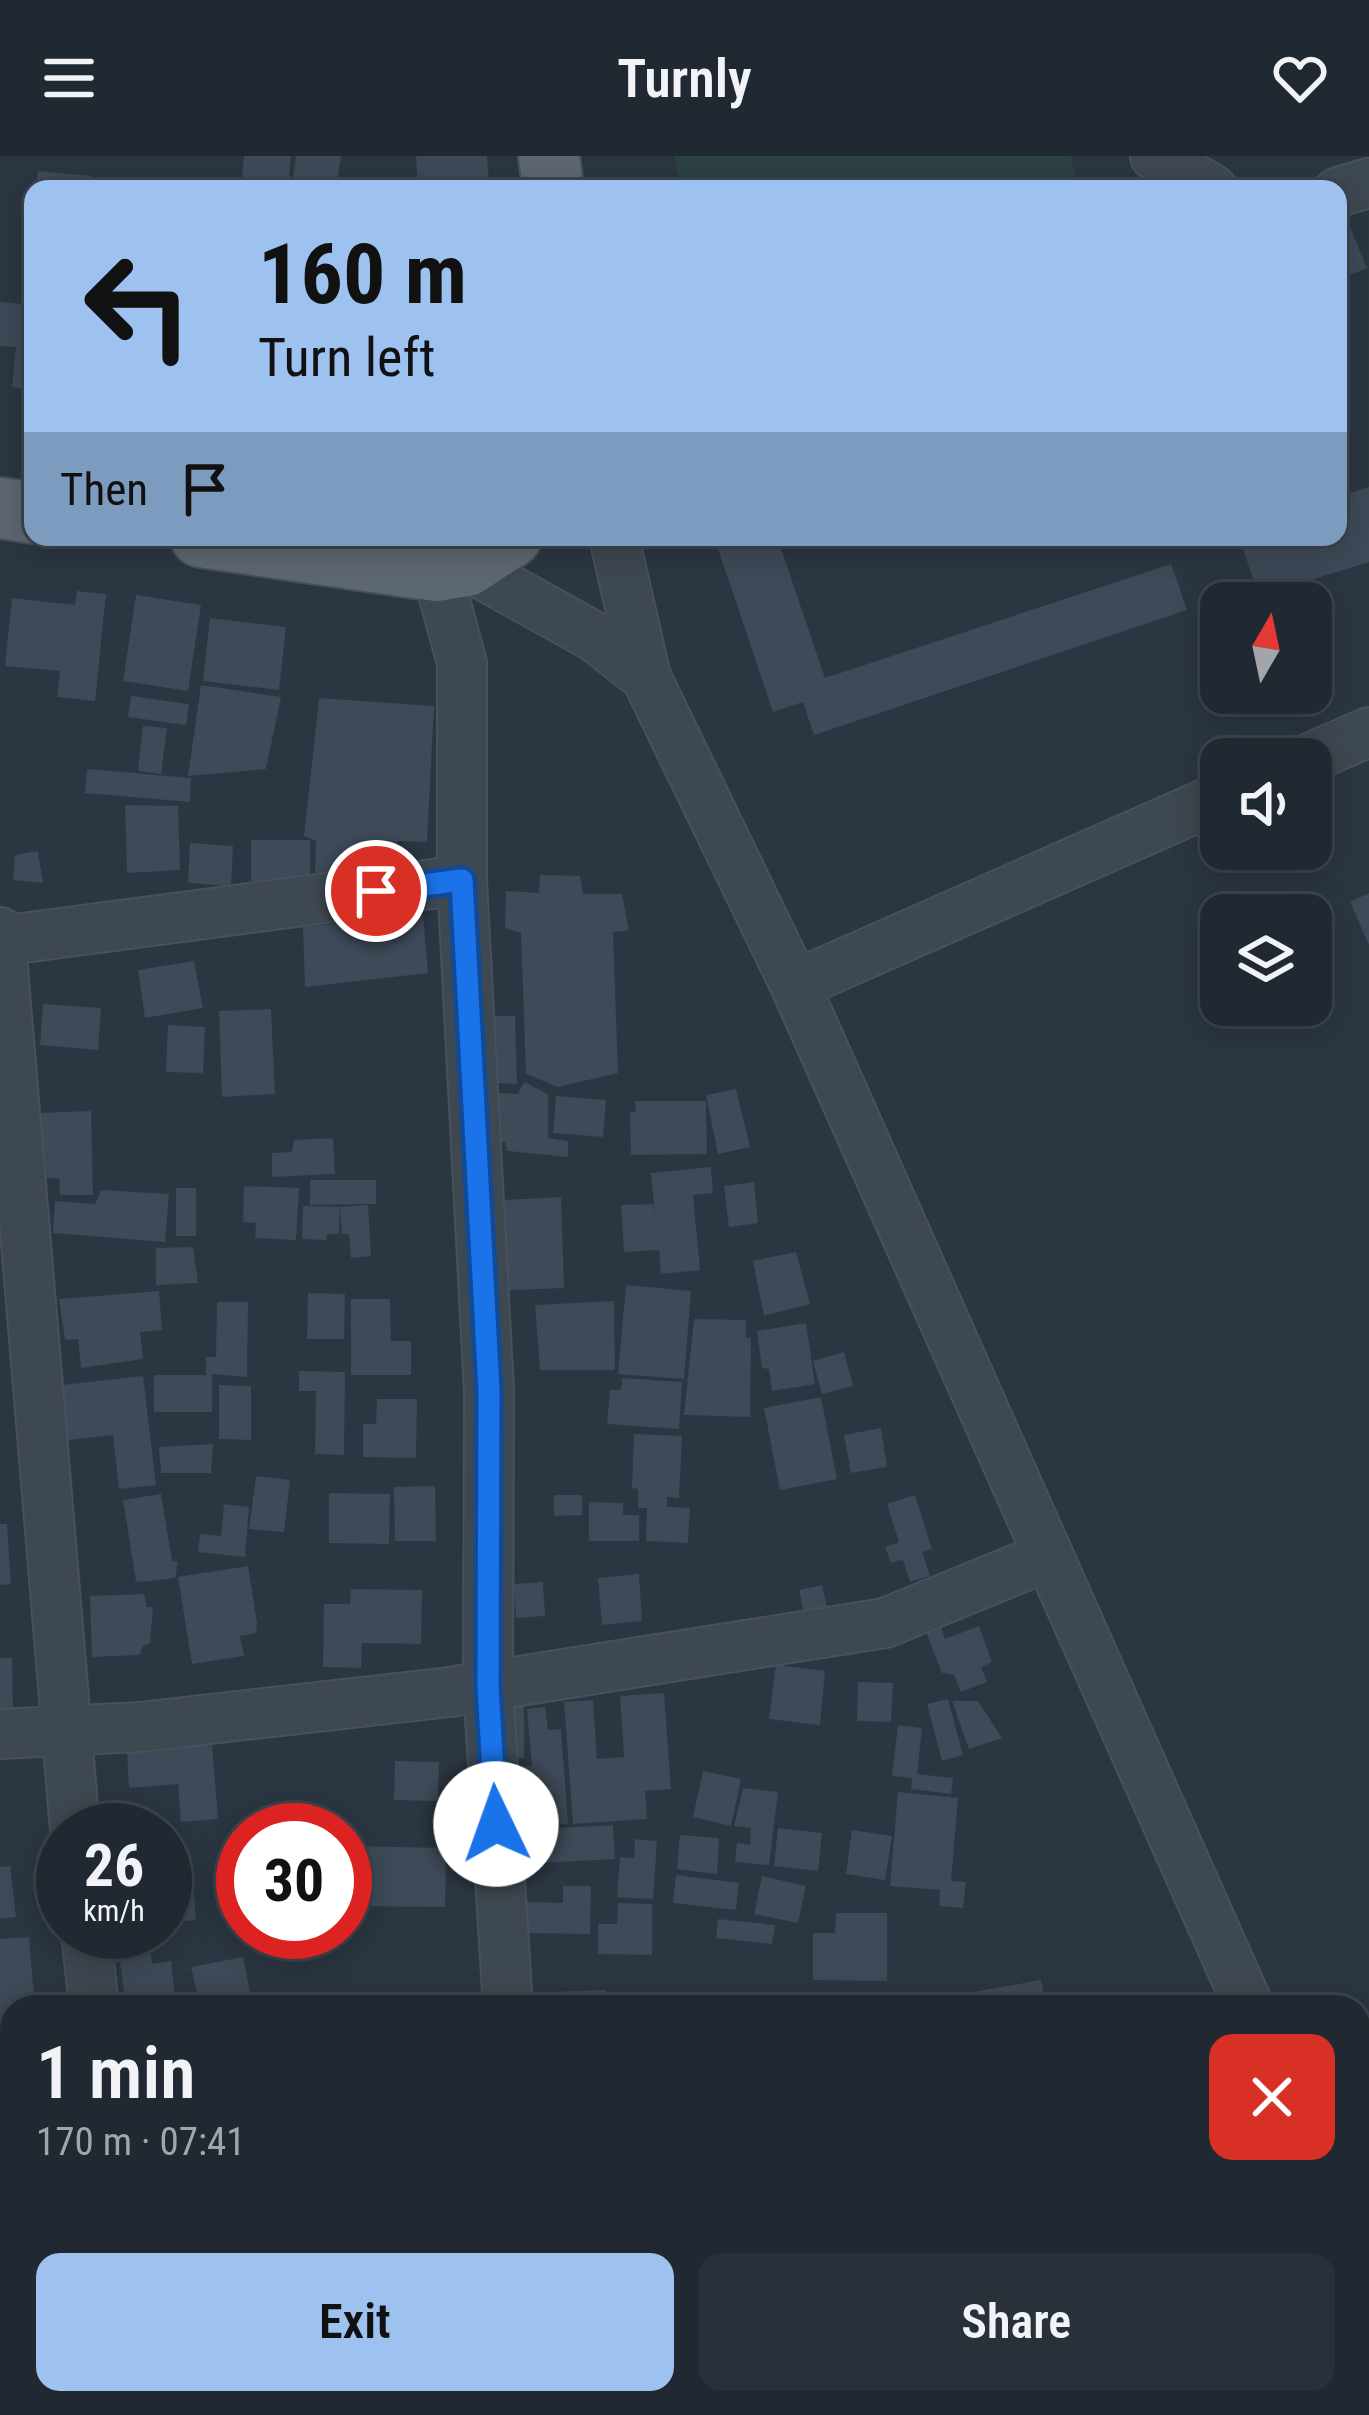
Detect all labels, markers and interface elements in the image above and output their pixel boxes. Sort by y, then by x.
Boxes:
icon: menu [36,45,102,111]
icon: heart [1267,45,1333,111]
text: Turnly [617,47,752,110]
text: 160 m [258,225,467,324]
icon: left [60,228,216,384]
text: Turn left [258,326,435,389]
icon: arrive [172,456,238,522]
text: Then [60,463,148,516]
north arrow [1200,582,1332,714]
map controls [1200,582,1332,1026]
button: sound [1200,738,1332,870]
pin [325,840,427,942]
icon: arrive [343,858,409,924]
button: layers [1200,894,1332,1026]
position arrow [433,1761,559,1887]
speed limit sign: 30 [216,1803,372,1959]
text: 26 [84,1830,144,1901]
text: km/h [83,1893,145,1928]
text: 1 min [36,2031,195,2116]
button: close [1209,2034,1335,2160]
text: 170 m · 07:41 [36,2119,246,2165]
button: Exit [36,2253,674,2391]
button: Share [698,2253,1335,2391]

